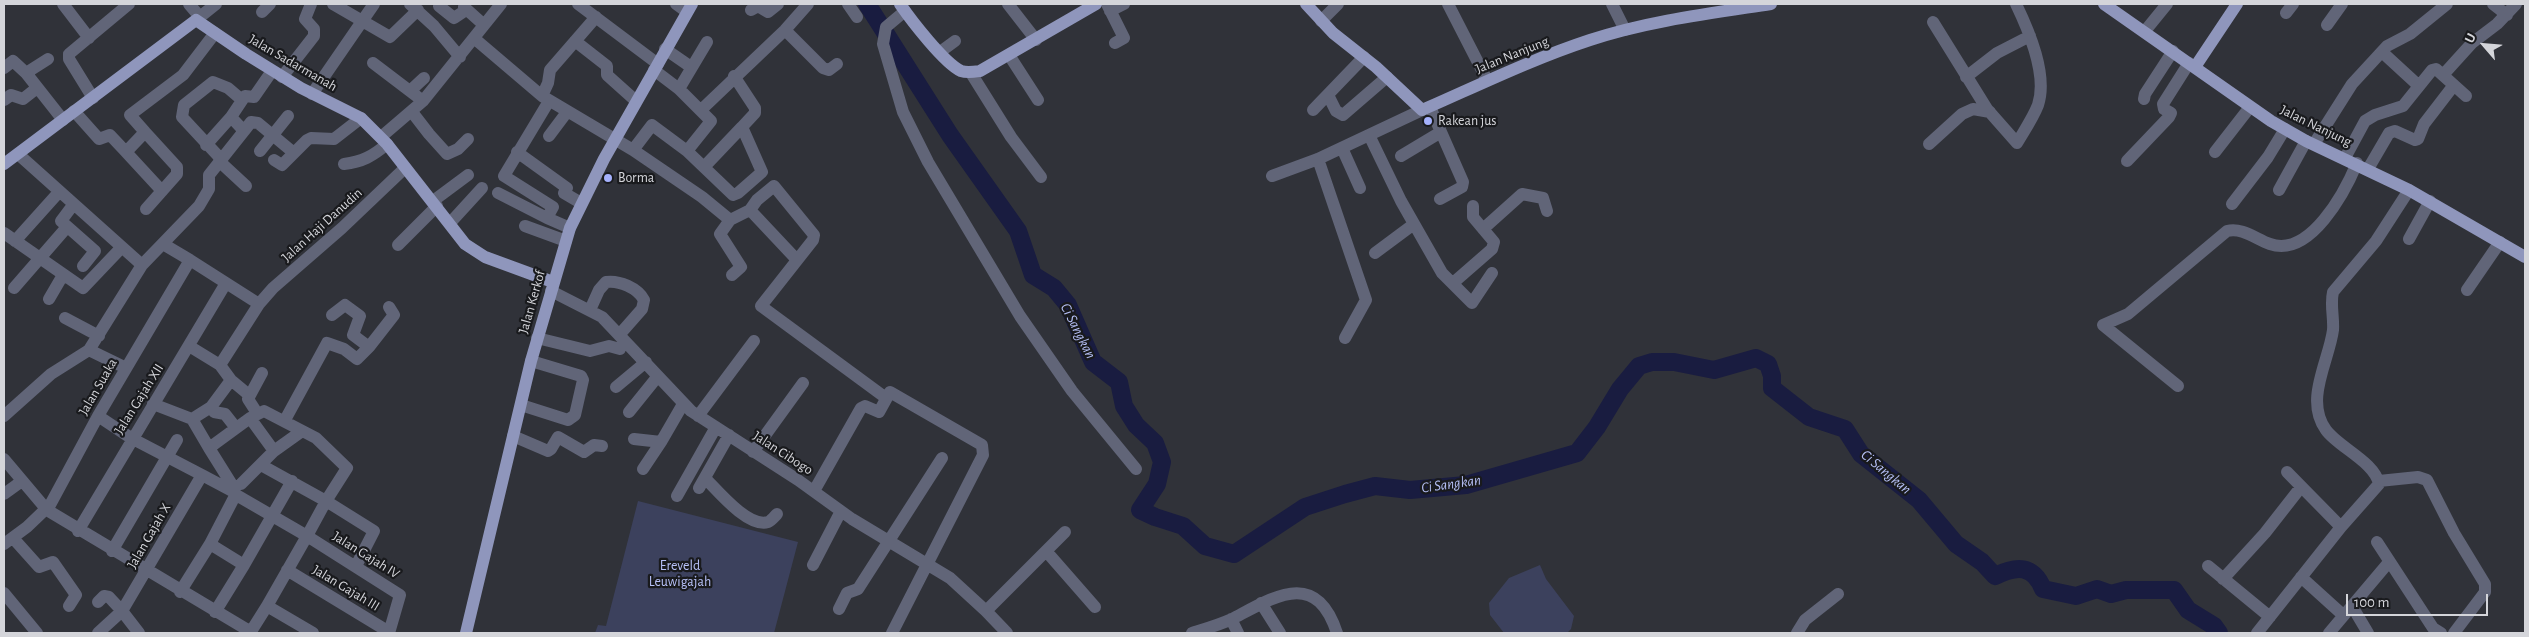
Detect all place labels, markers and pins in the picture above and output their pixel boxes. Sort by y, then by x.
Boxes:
place label: Rakean jus [1438,113,1496,129]
marker: Rakean jus [1422,115,1434,127]
place label: Borma [618,170,654,186]
marker: Borma [602,172,614,184]

